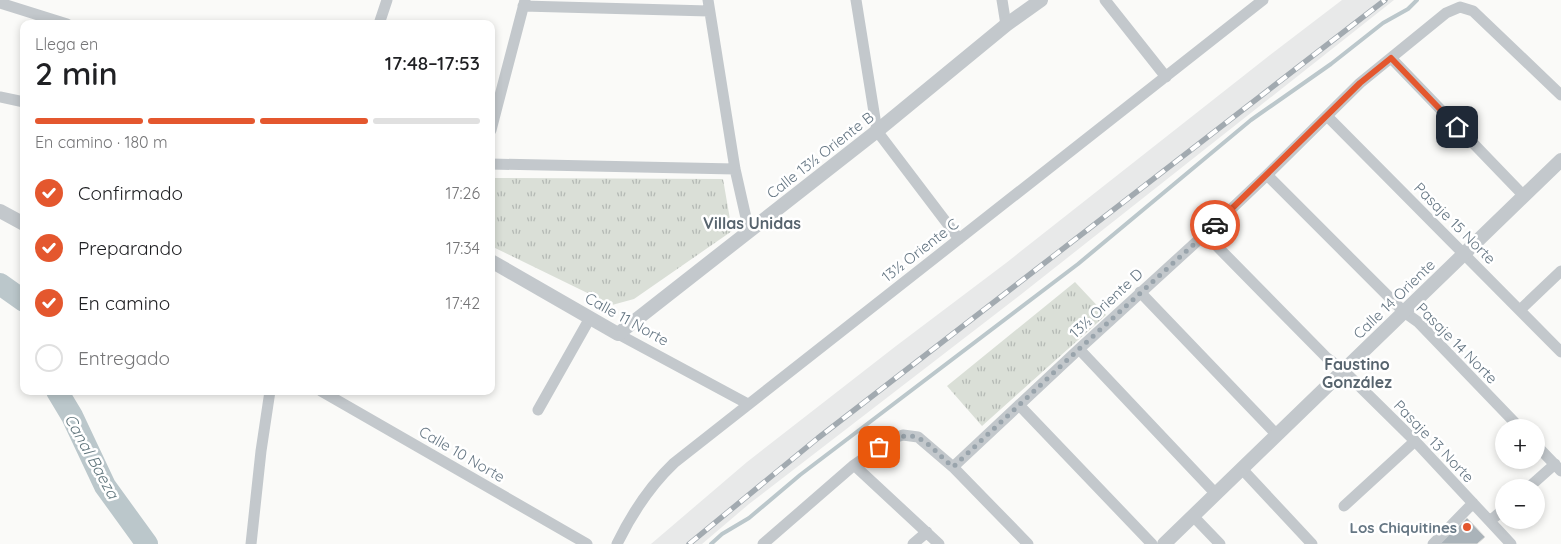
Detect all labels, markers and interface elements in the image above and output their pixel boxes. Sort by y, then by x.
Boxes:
text: Llega en [35,34,98,54]
text: 17:48–17:53 [385,51,480,75]
text: 2 min [35,53,118,93]
pin [1436,106,1478,148]
street label: Calle 13½ Oriente B [763,107,878,203]
icon: home [1443,113,1471,141]
text: En camino · 180 m [35,132,168,152]
street label: Pasaje 15 Norte [1410,178,1500,268]
icon: check [35,179,63,207]
text: Confirmado [78,181,183,205]
text: 17:26 [445,183,480,203]
courier [1190,200,1240,250]
icon: car [1201,211,1229,239]
district label: Villas Unidas [703,213,801,233]
street label: 13½ Oriente C [878,214,962,286]
icon: check [35,234,63,262]
text: Preparando [78,236,183,260]
text: 17:34 [446,238,480,258]
street label: Calle 14 Oriente [1349,255,1439,343]
street label: 13½ Oriente D [1065,264,1147,342]
street label: Calle 11 Norte [582,288,672,350]
icon: check [35,289,63,317]
text: En camino [78,291,170,315]
text: 17:42 [446,293,480,313]
street label: Pasaje 14 Norte [1412,298,1502,388]
text: Entregado [78,346,170,370]
district label: Faustino González [1322,354,1392,392]
street label: Pasaje 13 Norte [1390,396,1478,486]
water label: Canal Baeza [61,410,124,503]
map controls [1495,419,1545,529]
button: + [1495,419,1545,469]
street label: Calle 10 Norte [416,422,508,486]
pin [858,426,900,468]
icon: bag [865,433,893,461]
button: − [1495,479,1545,529]
place label: Los Chiquitines [1350,518,1457,537]
marker: Los Chiquitines [1461,521,1473,533]

